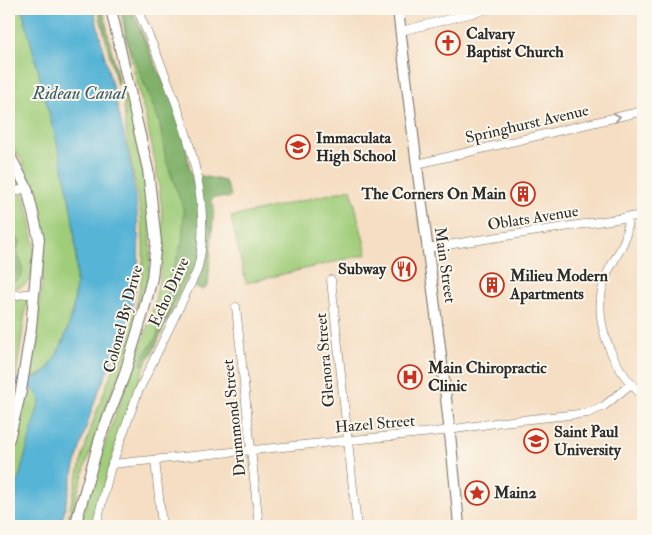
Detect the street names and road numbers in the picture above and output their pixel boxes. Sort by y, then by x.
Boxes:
street label: Springhurst Avenue [463,100,591,149]
street label: Oblats Avenue [486,201,580,235]
street label: Main Street [430,226,460,304]
street label: Echo Drive [144,254,194,330]
street label: Colonel By Drive [99,263,147,375]
street label: Glenora Street [311,312,339,408]
street label: Drummond Street [218,358,250,478]
street label: Hazel Street [334,411,416,437]

